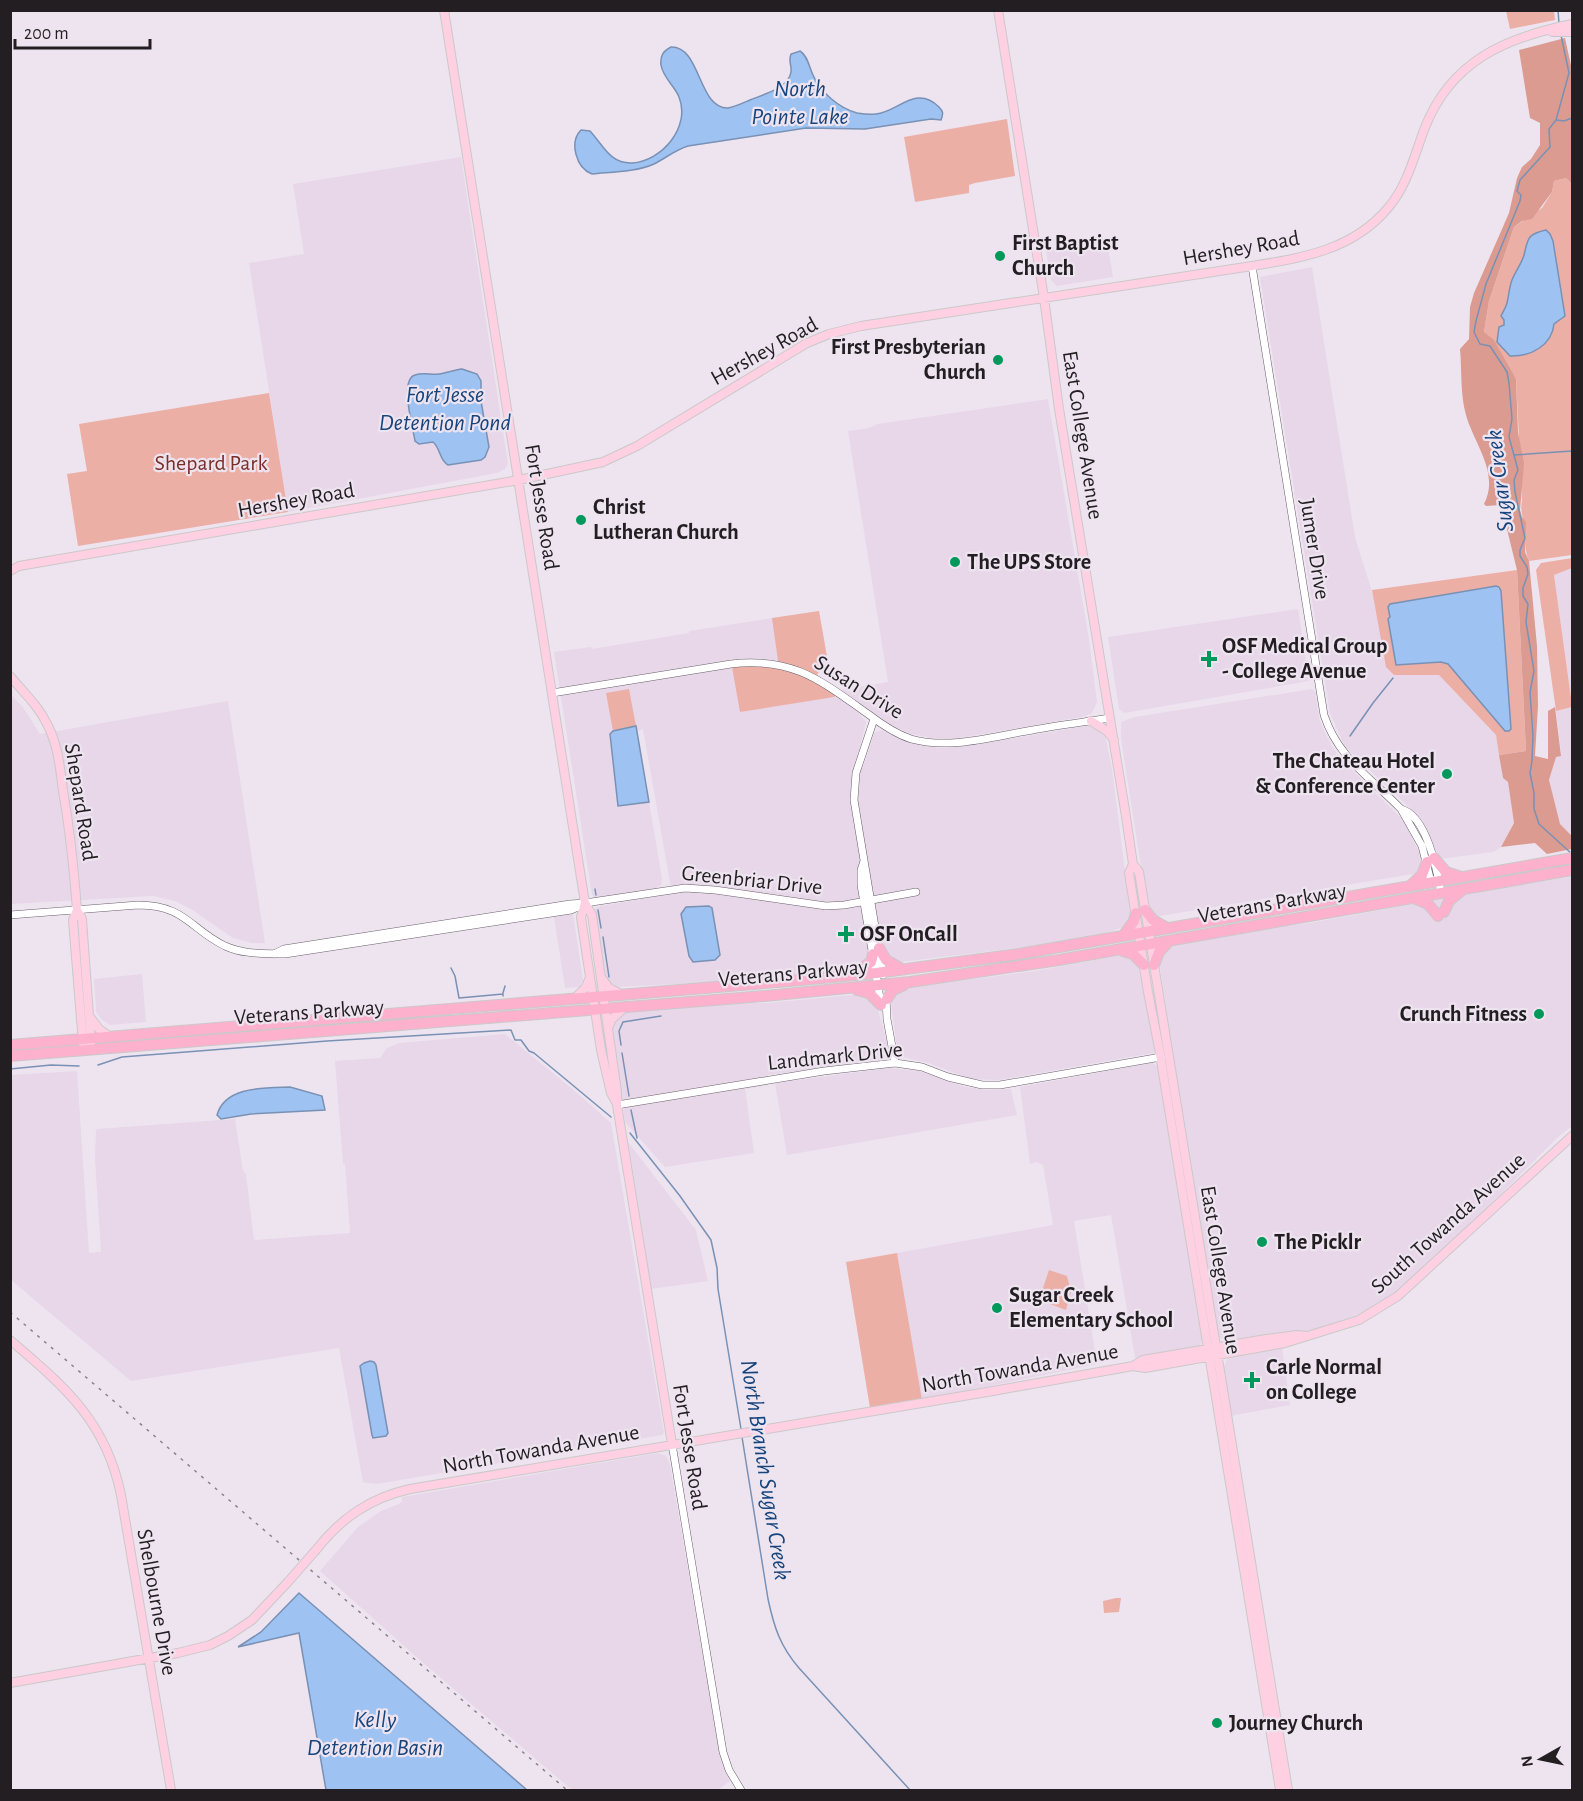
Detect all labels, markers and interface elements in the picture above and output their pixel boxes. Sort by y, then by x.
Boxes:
scale bar [15,12,150,50]
text: 200 m [24,25,69,43]
water label: North Pointe Lake [751,77,849,129]
street label: Hershey Road [1181,227,1301,269]
place label: First Baptist Church [1012,232,1119,279]
marker: First Baptist Church [993,249,1007,263]
street label: Hershey Road [707,313,821,389]
place label: First Presbyterian Church [831,336,986,383]
street label: East College Avenue [1059,349,1107,521]
marker: First Presbyterian Church [991,353,1005,367]
water label: Fort Jesse Detention Pond [379,383,512,435]
water label: Sugar Creek [1482,428,1518,534]
street label: Fort Jesse Road [521,442,563,572]
park label: Shepard Park [155,452,267,474]
street label: Hershey Road [236,479,356,521]
place label: Christ Lutheran Church [593,496,739,543]
street label: Jumer Drive [1296,497,1334,601]
marker: Christ Lutheran Church [574,513,588,527]
place label: The UPS Store [967,551,1091,573]
marker: The UPS Store [948,555,962,569]
place label: OSF Medical Group - College Avenue [1222,635,1387,682]
marker: OSF Medical Group - College Avenue [1200,650,1218,668]
street label: Susan Drive [811,651,907,723]
street label: Shepard Road [61,742,101,862]
place label: The Chateau Hotel & Conference Center [1255,750,1435,797]
marker: The Chateau Hotel & Conference Center [1440,767,1454,781]
street label: Greenbriar Drive [681,862,823,898]
street label: Veterans Parkway [1196,879,1348,927]
place label: OSF OnCall [860,923,958,945]
marker: OSF OnCall [837,925,855,943]
street label: Veterans Parkway [717,955,869,990]
street label: Veterans Parkway [233,996,385,1028]
place label: Crunch Fitness [1400,1003,1527,1025]
marker: Crunch Fitness [1532,1007,1546,1021]
street label: Landmark Drive [766,1038,904,1074]
street label: South Towanda Avenue [1367,1148,1529,1298]
street label: East College Avenue [1197,1184,1245,1356]
place label: The Picklr [1274,1231,1362,1253]
marker: The Picklr [1255,1235,1269,1249]
place label: Sugar Creek Elementary School [1009,1284,1173,1332]
marker: Sugar Creek Elementary School [990,1301,1004,1315]
street label: North Towanda Avenue [920,1340,1120,1396]
place label: Carle Normal on College [1266,1356,1382,1403]
water label: North Branch Sugar Creek [736,1358,794,1582]
marker: Carle Normal on College [1243,1371,1261,1389]
street label: Fort Jesse Road [669,1382,711,1512]
street label: North Towanda Avenue [441,1421,641,1477]
street label: Shelbourne Drive [133,1527,181,1677]
water label: Kelly Detention Basin [307,1708,443,1760]
place label: Journey Church [1229,1712,1363,1735]
marker: Journey Church [1210,1716,1224,1730]
north arrow [1511,1729,1571,1789]
text: N [1518,1754,1536,1768]

